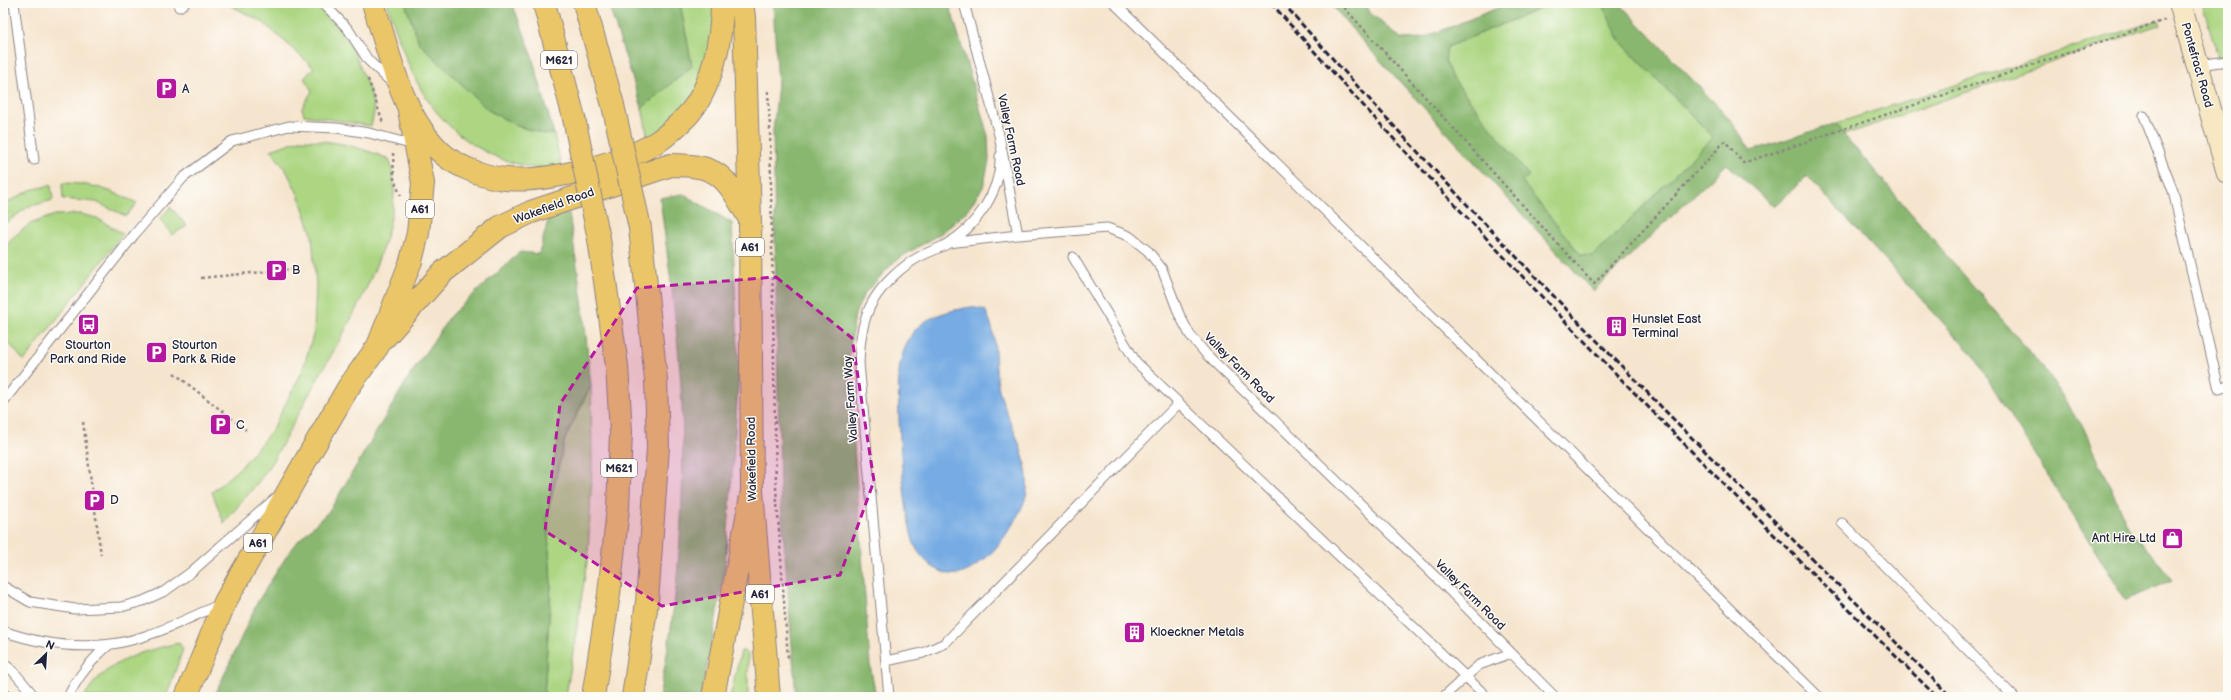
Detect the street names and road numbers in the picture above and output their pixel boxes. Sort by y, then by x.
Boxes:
street label: Pontefract Road [2178,21,2216,109]
road number: M621 [541,51,577,69]
street label: Valley Farm Road [994,93,1028,187]
street label: Wakefield Road [512,184,596,228]
road number: A61 [406,200,434,218]
road number: A61 [736,238,764,256]
street label: Valley Farm Road [1201,330,1277,406]
street label: Valley Farm Way [840,355,861,443]
street label: Wakefield Road [744,417,760,501]
road number: M621 [601,459,637,477]
road number: A61 [244,534,272,552]
street label: Valley Farm Road [1432,557,1508,633]
road number: A61 [746,585,774,603]

